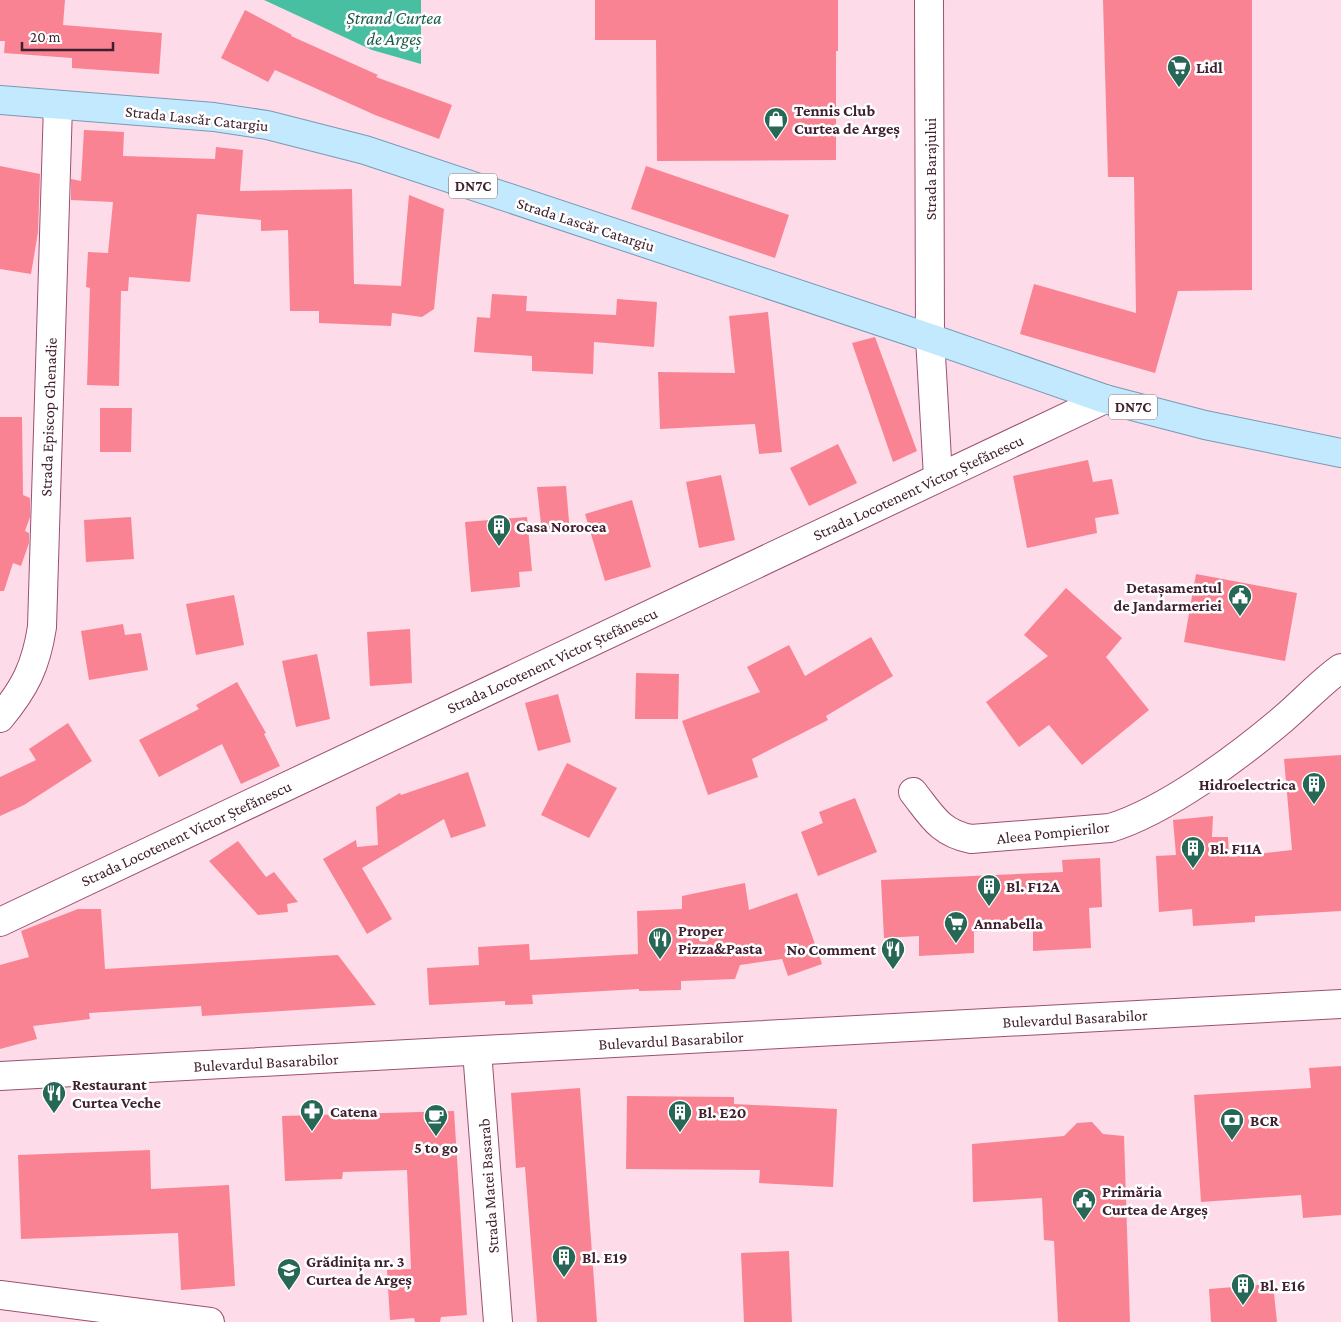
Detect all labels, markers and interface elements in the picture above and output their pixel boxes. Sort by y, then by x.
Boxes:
water label: Ștrand Curtea de Argeș [346,8,442,51]
scale bar [22,20,114,52]
text: 20 m [30,29,61,45]
supermarket icon: Lidl [1166,54,1192,88]
place label: Lidl [1196,59,1223,76]
place label: Tennis Club Curtea de Argeș [794,102,900,139]
street label: Strada Lascăr Catargiu [124,103,270,136]
shop icon: Tennis Club Curtea de Argeș [763,106,789,140]
street label: Strada Barajului [922,118,940,220]
road number: DN7C [449,174,497,198]
street label: Strada Lascăr Catargiu [514,194,657,256]
street label: Strada Episcop Ghenadie [37,337,61,497]
road number: DN7C [1109,394,1157,420]
street label: Strada Locotenent Victor Ștefănescu [810,431,1027,546]
building icon: Casa Norocea [486,513,512,547]
place label: Casa Norocea [516,518,607,535]
place label: Detașamentul de Jandarmeriei [1113,579,1222,614]
public building icon: Detașamentul de Jandarmeriei [1227,583,1253,617]
street label: Strada Locotenent Victor Ștefănescu [444,604,661,719]
building icon: Hidroelectrica [1301,771,1327,805]
place label: Hidroelectrica [1199,776,1296,793]
street label: Strada Locotenent Victor Ștefănescu [78,777,295,892]
street label: Aleea Pompierilor [996,818,1111,848]
building icon: Bl. F11A [1180,835,1206,869]
place label: Bl. F11A [1210,840,1262,857]
building icon: Bl. F12A [976,873,1002,907]
place label: Bl. F12A [1006,878,1060,895]
supermarket icon: Annabella [943,910,969,944]
place label: Annabella [973,915,1043,932]
place label: Proper Pizza&Pasta [678,922,763,957]
restaurant icon: Proper Pizza&Pasta [647,926,673,960]
restaurant icon: No Comment [880,936,906,970]
place label: No Comment [786,941,876,958]
street label: Bulevardul Basarabilor [1002,1006,1148,1031]
street label: Bulevardul Basarabilor [598,1028,744,1053]
street label: Bulevardul Basarabilor [193,1050,339,1075]
place label: Restaurant Curtea Veche [72,1076,161,1111]
restaurant icon: Restaurant Curtea Veche [41,1080,67,1114]
pharmacy icon: Catena [299,1098,325,1132]
building icon: Bl. E20 [667,1099,693,1133]
place label: Catena [330,1103,378,1120]
cafe icon: 5 to go [423,1103,449,1137]
place label: Bl. E20 [698,1104,747,1121]
bank icon: BCR [1219,1107,1245,1141]
place label: BCR [1250,1112,1279,1129]
street label: Strada Matei Basarab [475,1118,502,1254]
place label: 5 to go [414,1139,458,1156]
place label: Primăria Curtea de Argeș [1102,1183,1208,1220]
public building icon: Primăria Curtea de Argeș [1071,1187,1097,1221]
building icon: Bl. E19 [551,1244,577,1278]
place label: Bl. E19 [582,1249,627,1266]
place label: Grădinița nr. 3 Curtea de Argeș [306,1253,412,1290]
school or university icon: Grădinița nr. 3 Curtea de Argeș [276,1257,302,1291]
building icon: Bl. E16 [1230,1272,1256,1306]
place label: Bl. E16 [1260,1277,1305,1294]

